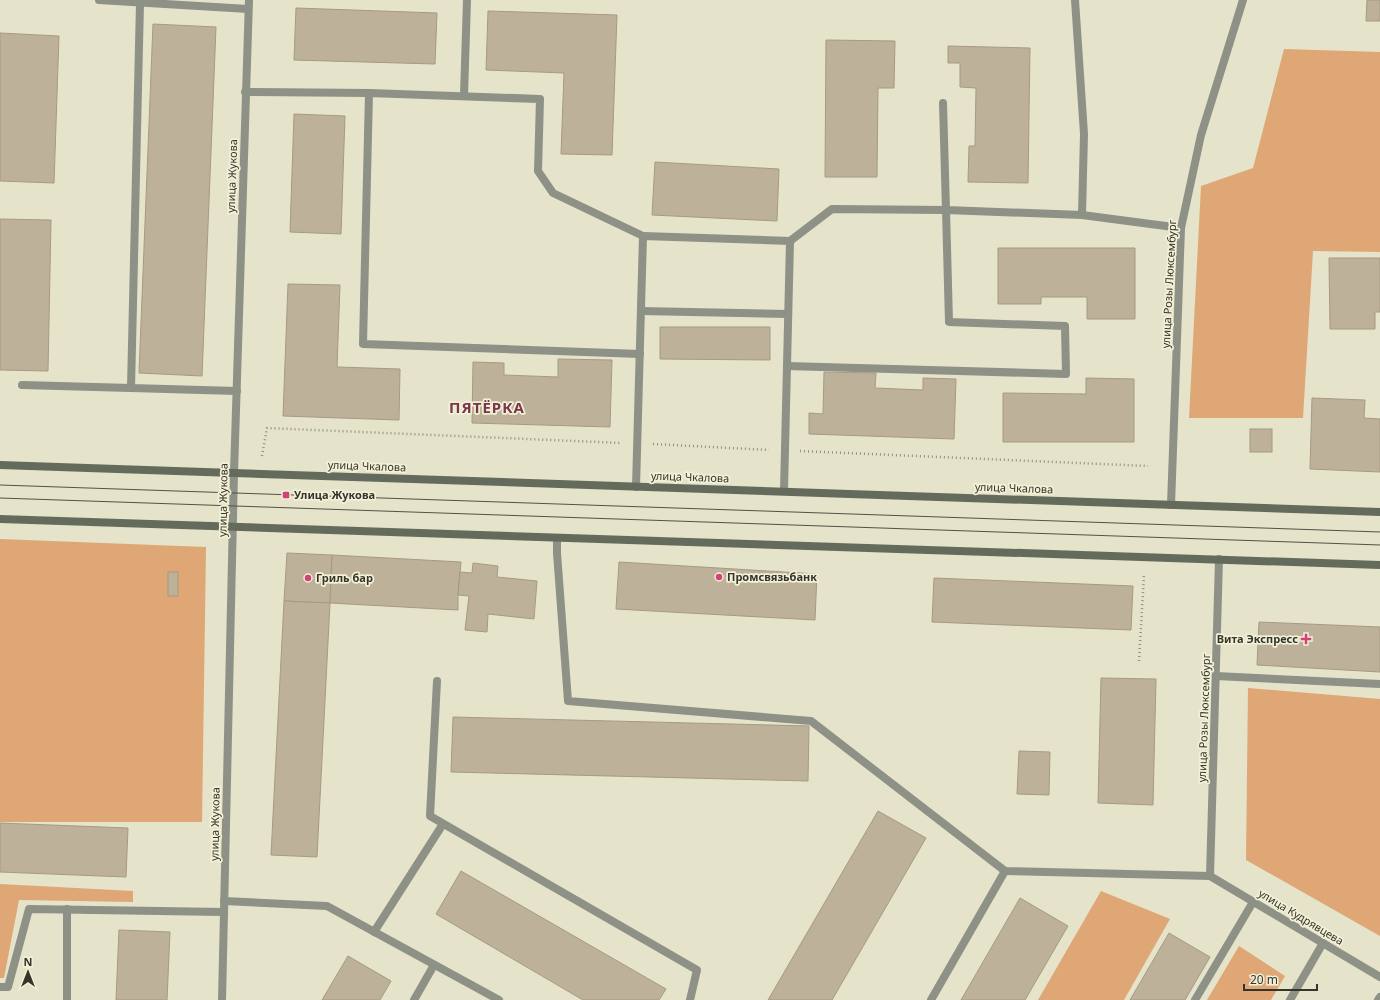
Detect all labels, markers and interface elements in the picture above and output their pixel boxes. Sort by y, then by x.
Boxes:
street label: улица Жукова [223,139,240,213]
street label: улица Розы Люксембург [1158,219,1179,349]
district label: ПЯТЁРКА [449,397,525,417]
street label: улица Чкалова [328,457,407,474]
street label: улица Жукова [214,463,231,537]
street label: улица Чкалова [651,468,730,485]
street label: улица Чкалова [975,479,1054,496]
place label: Улица Жукова [294,487,375,502]
marker: Улица Жукова [281,490,291,500]
place label: Промсвязьбанк [727,569,817,584]
place label: Гриль бар [316,570,373,585]
marker: Промсвязьбанк [714,572,724,582]
marker: Гриль бар [303,573,313,583]
place label: Вита Экспресс [1217,631,1298,646]
marker: Вита Экспресс [1301,634,1311,644]
street label: улица Розы Люксембург [1194,653,1213,783]
street label: улица Жукова [206,787,223,861]
street label: улица Кудрявцева [1256,885,1347,948]
north arrow [8,952,48,992]
text: N [24,954,32,969]
scale bar [1244,966,1317,992]
text: 20 m [1250,971,1278,988]

